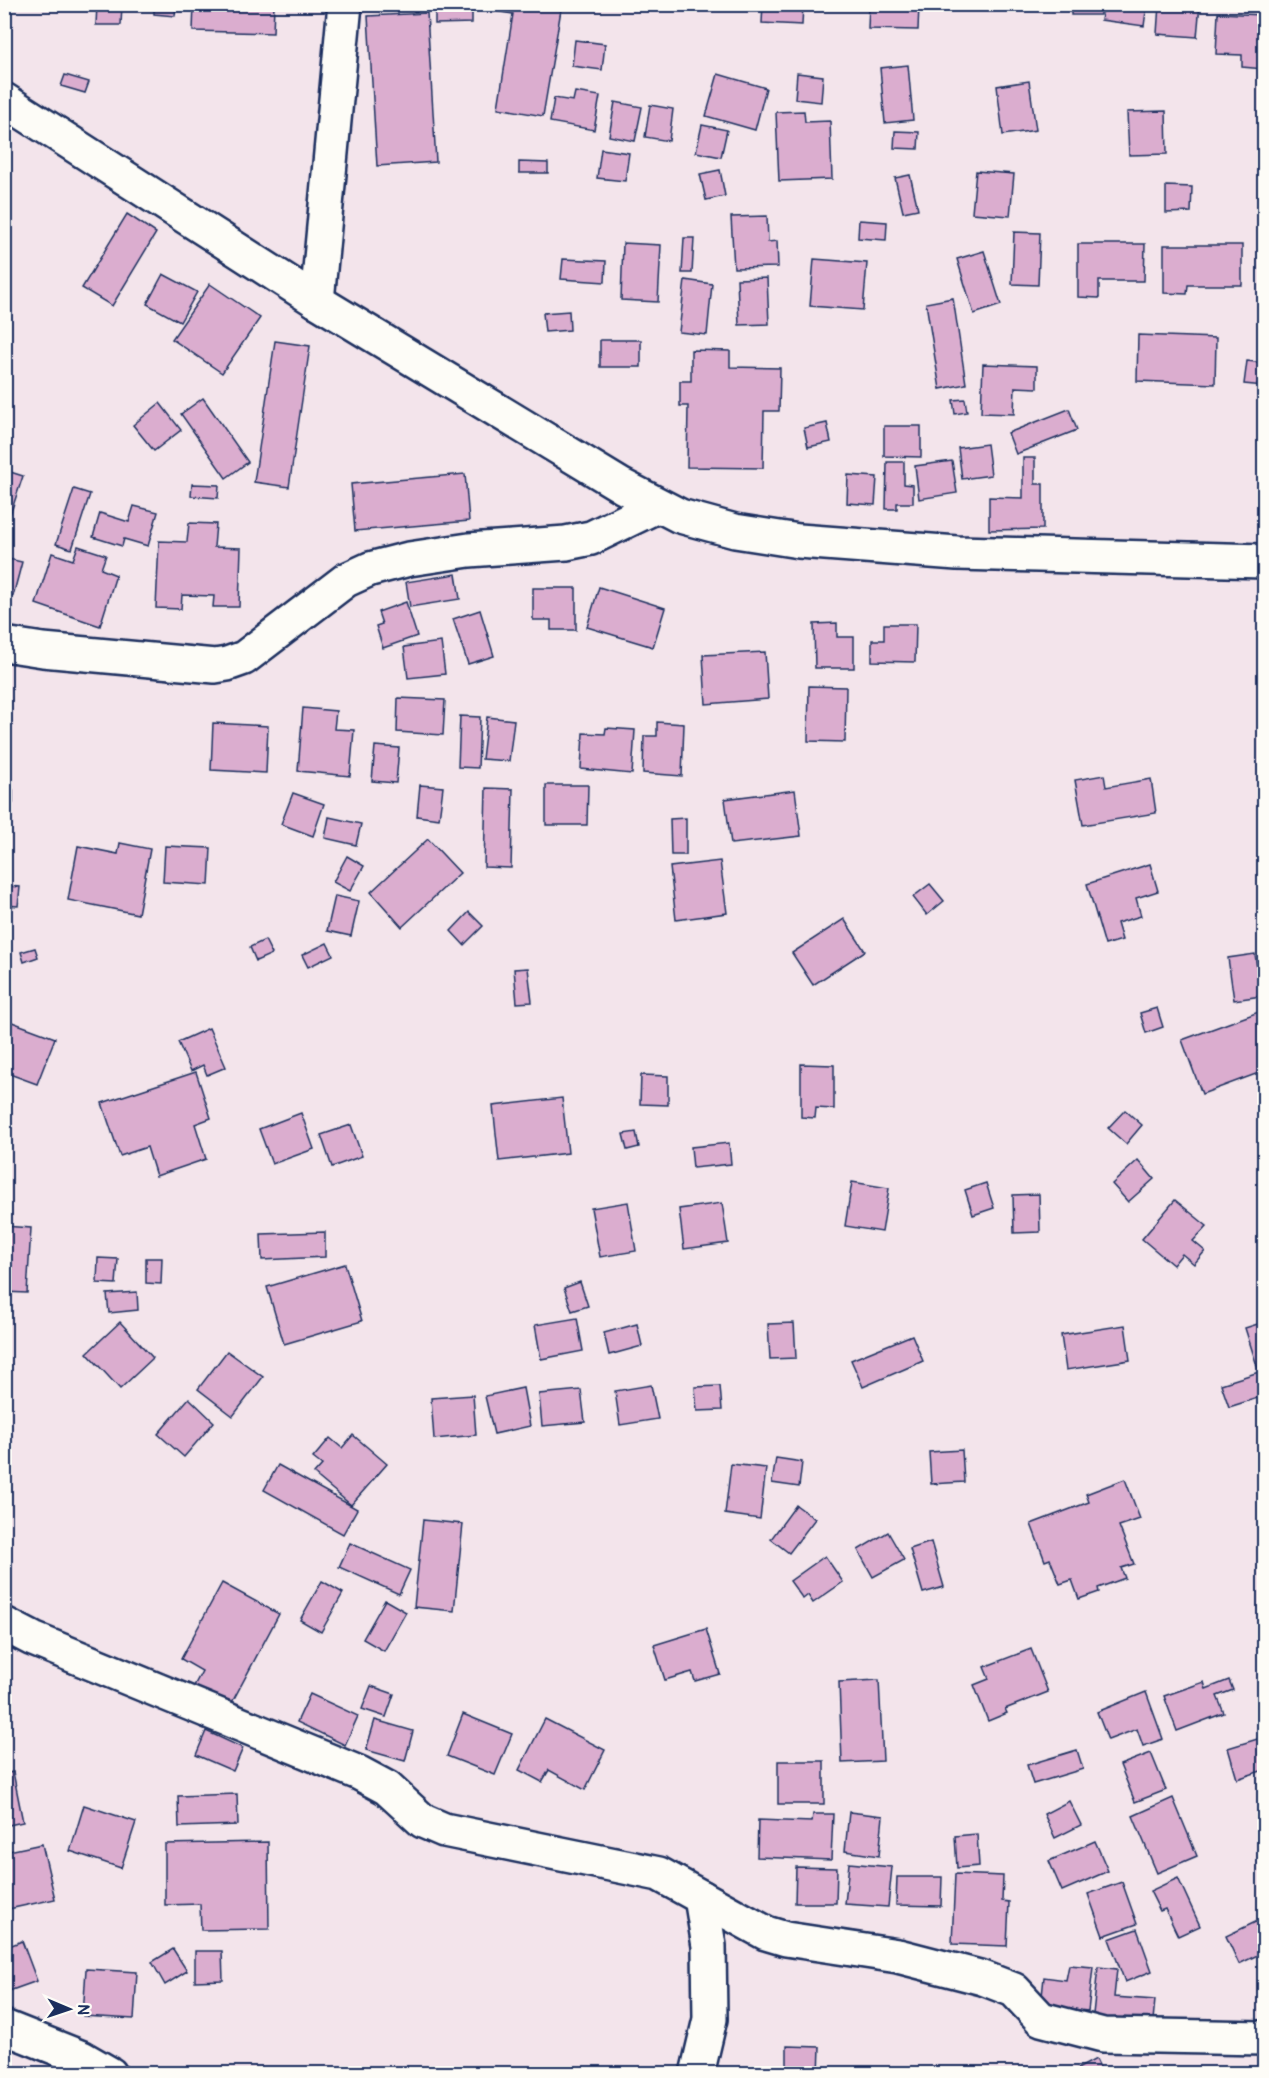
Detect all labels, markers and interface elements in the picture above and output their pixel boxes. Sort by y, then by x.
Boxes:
north arrow [39,1979,99,2039]
text: N [73,2004,93,2015]

